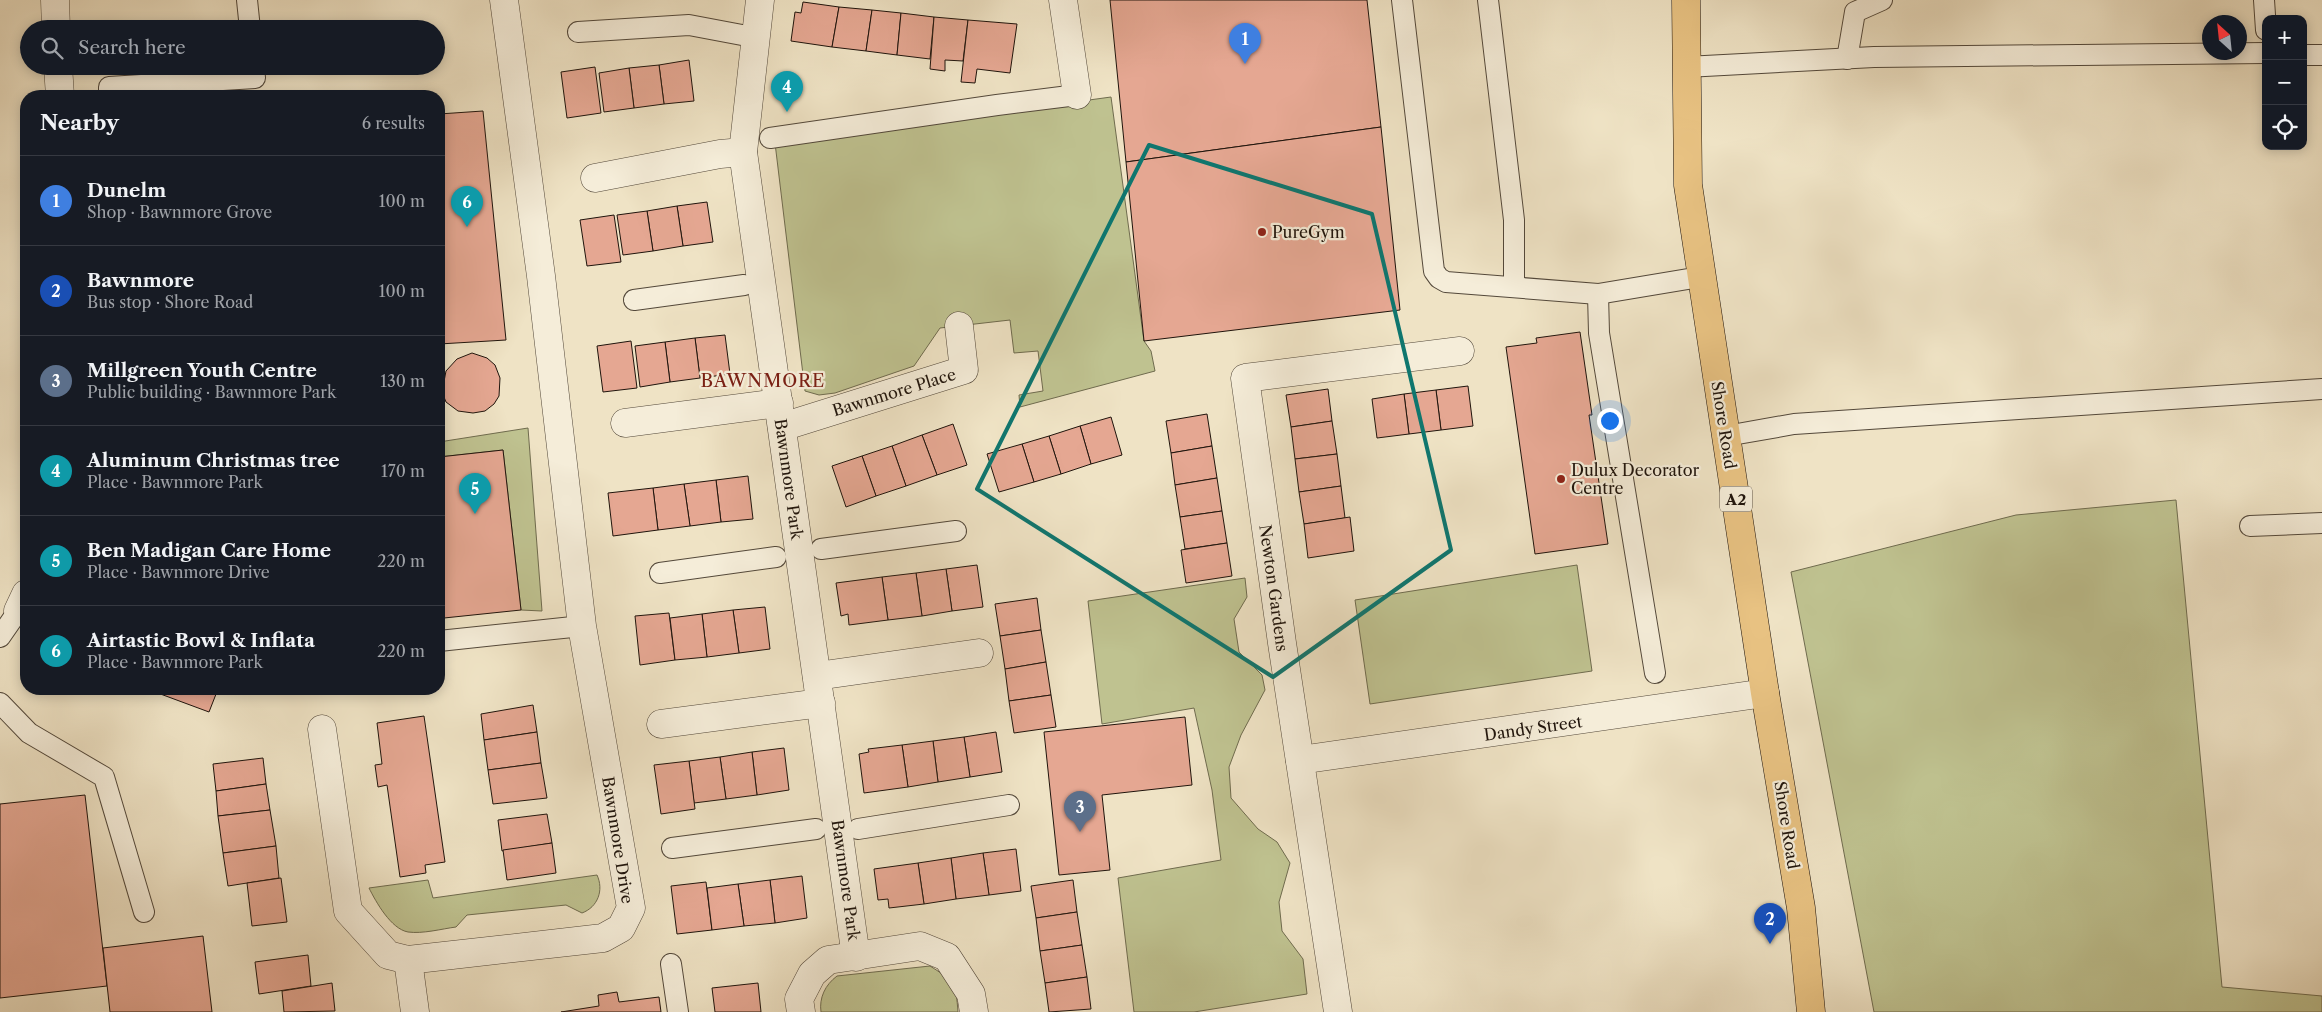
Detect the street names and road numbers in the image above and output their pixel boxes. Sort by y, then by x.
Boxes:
street label: Bawnmore Place [830,364,958,420]
street label: Shore Road [1707,380,1741,471]
street label: Bawnmore Park [771,417,807,541]
road number: A2 [1720,486,1752,512]
street label: Newton Gardens [1255,523,1293,653]
street label: Dandy Street [1483,711,1584,745]
street label: Bawnmore Drive [598,775,638,905]
street label: Shore Road [1770,780,1804,871]
street label: Bawnmore Park [828,818,864,942]

